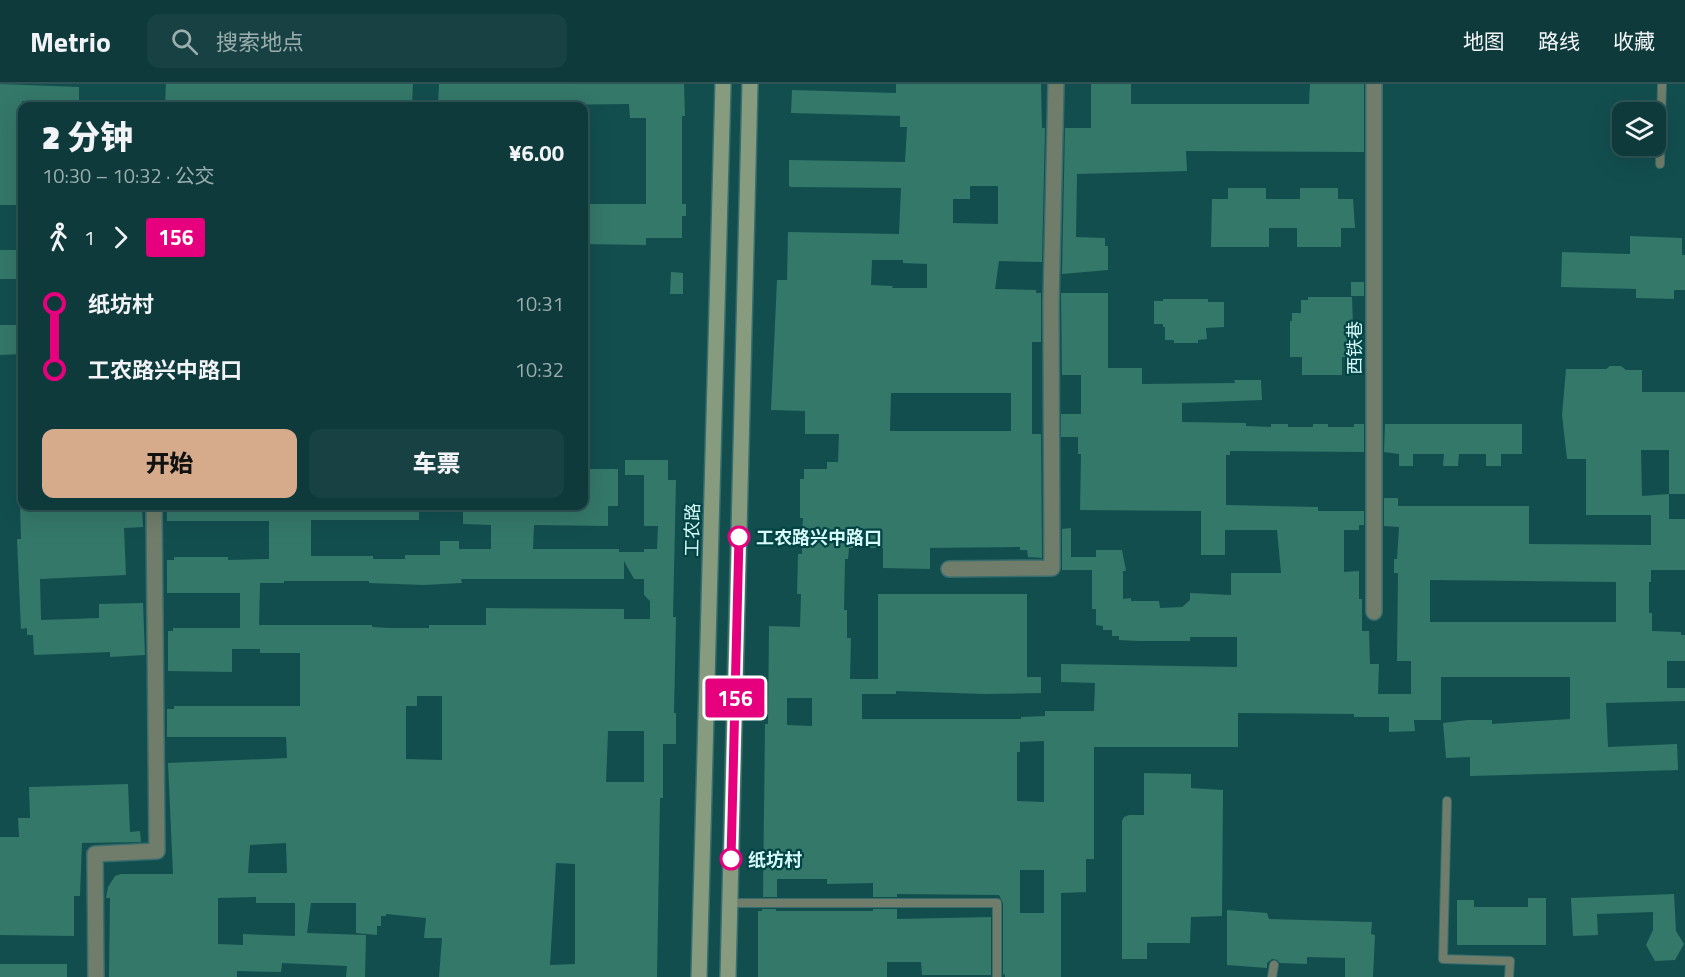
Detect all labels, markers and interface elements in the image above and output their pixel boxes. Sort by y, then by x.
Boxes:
search box [147,14,567,68]
text: Metrio [30,20,111,63]
icon: search [168,25,201,58]
text: 搜索地点 [216,25,304,59]
text: 地图 [1463,25,1505,57]
text: 路线 [1538,25,1580,57]
text: 收藏 [1613,25,1655,57]
map controls [1612,102,1666,156]
button: layers [1612,102,1666,156]
text: 2 分钟 [42,112,133,162]
text: ¥6.00 [509,136,564,170]
text: 10:30 – 10:32 · 公交 [42,160,215,191]
icon: walk [42,221,75,254]
icon: forward [104,221,137,254]
text: 156 [158,221,193,253]
text: 1 [84,222,95,253]
text: 纸坊村 [88,287,154,321]
text: 10:31 [515,288,564,319]
street label: 西铁巷 [1341,321,1368,375]
text: 工农路兴中路口 [88,353,242,387]
text: 10:32 [515,354,564,385]
button: 开始 [42,429,297,498]
button: 车票 [309,429,564,498]
street label: 工农路 [678,503,706,557]
place label: 工农路兴中路口 [756,524,882,551]
marker: 工农路兴中路口 [728,526,750,548]
line badge: 156 [700,678,770,718]
text: 156 [717,682,753,714]
place label: 纸坊村 [748,846,802,873]
marker: 纸坊村 [720,848,742,870]

